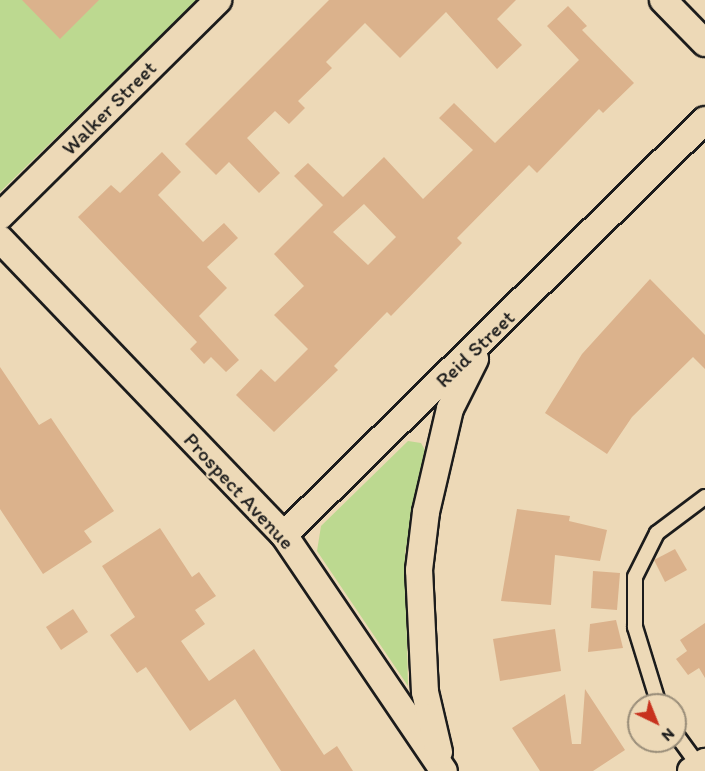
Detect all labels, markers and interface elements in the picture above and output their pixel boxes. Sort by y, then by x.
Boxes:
street label: Walker Street [56,55,162,161]
street label: Reid Street [430,305,520,393]
street label: Prospect Avenue [179,428,299,554]
north arrow [627,693,687,753]
text: N [658,724,679,746]

